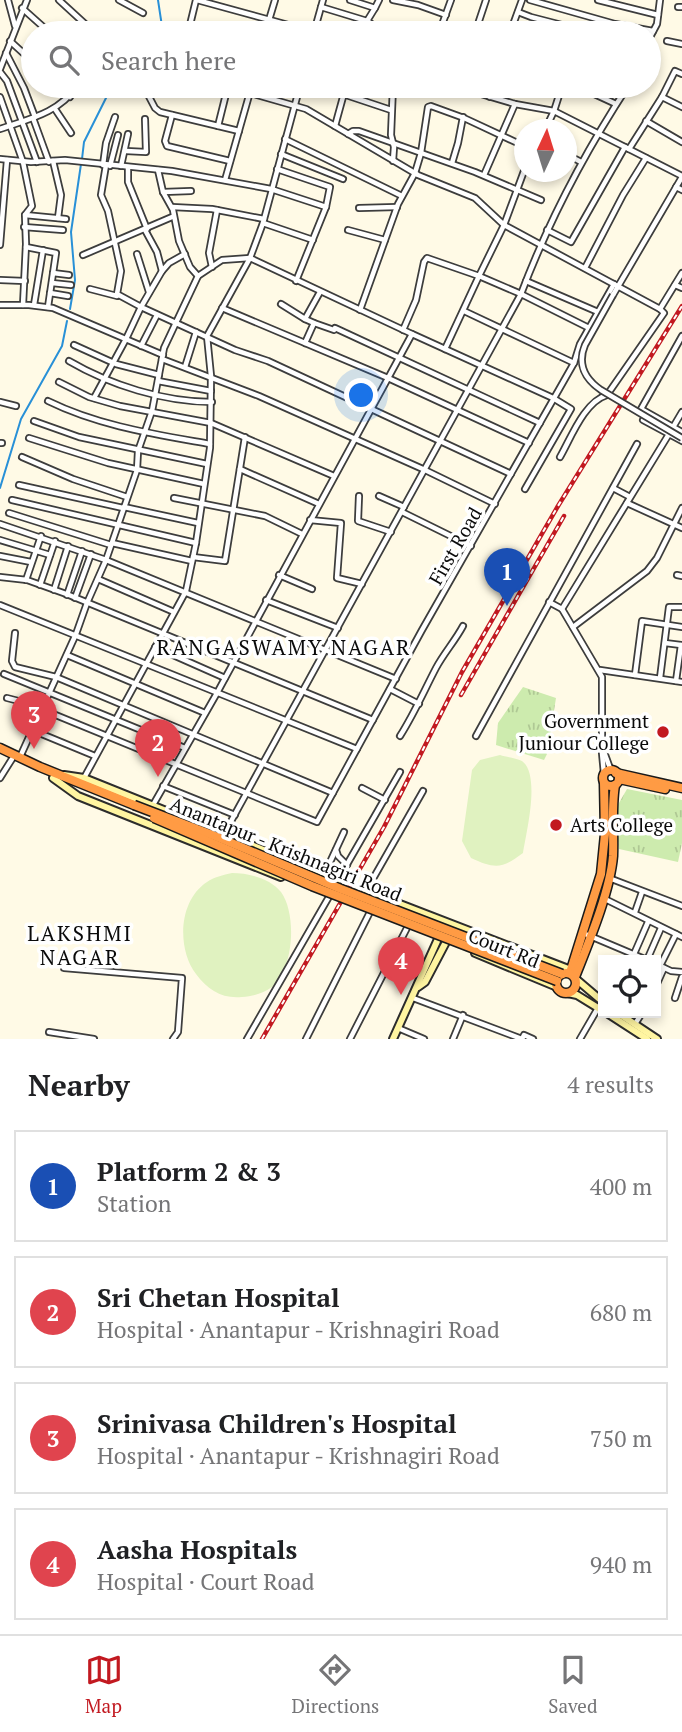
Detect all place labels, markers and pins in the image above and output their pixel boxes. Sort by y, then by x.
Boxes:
pin: 1 [484,548,530,606]
pin: 3 [11,691,57,749]
place label: Government Juniour College [518,708,649,755]
pin: 2 [135,719,181,777]
marker: Government Juniour College [655,724,671,740]
place label: Arts College [570,812,673,837]
marker: Arts College [548,817,564,833]
pin: 4 [378,937,424,995]

